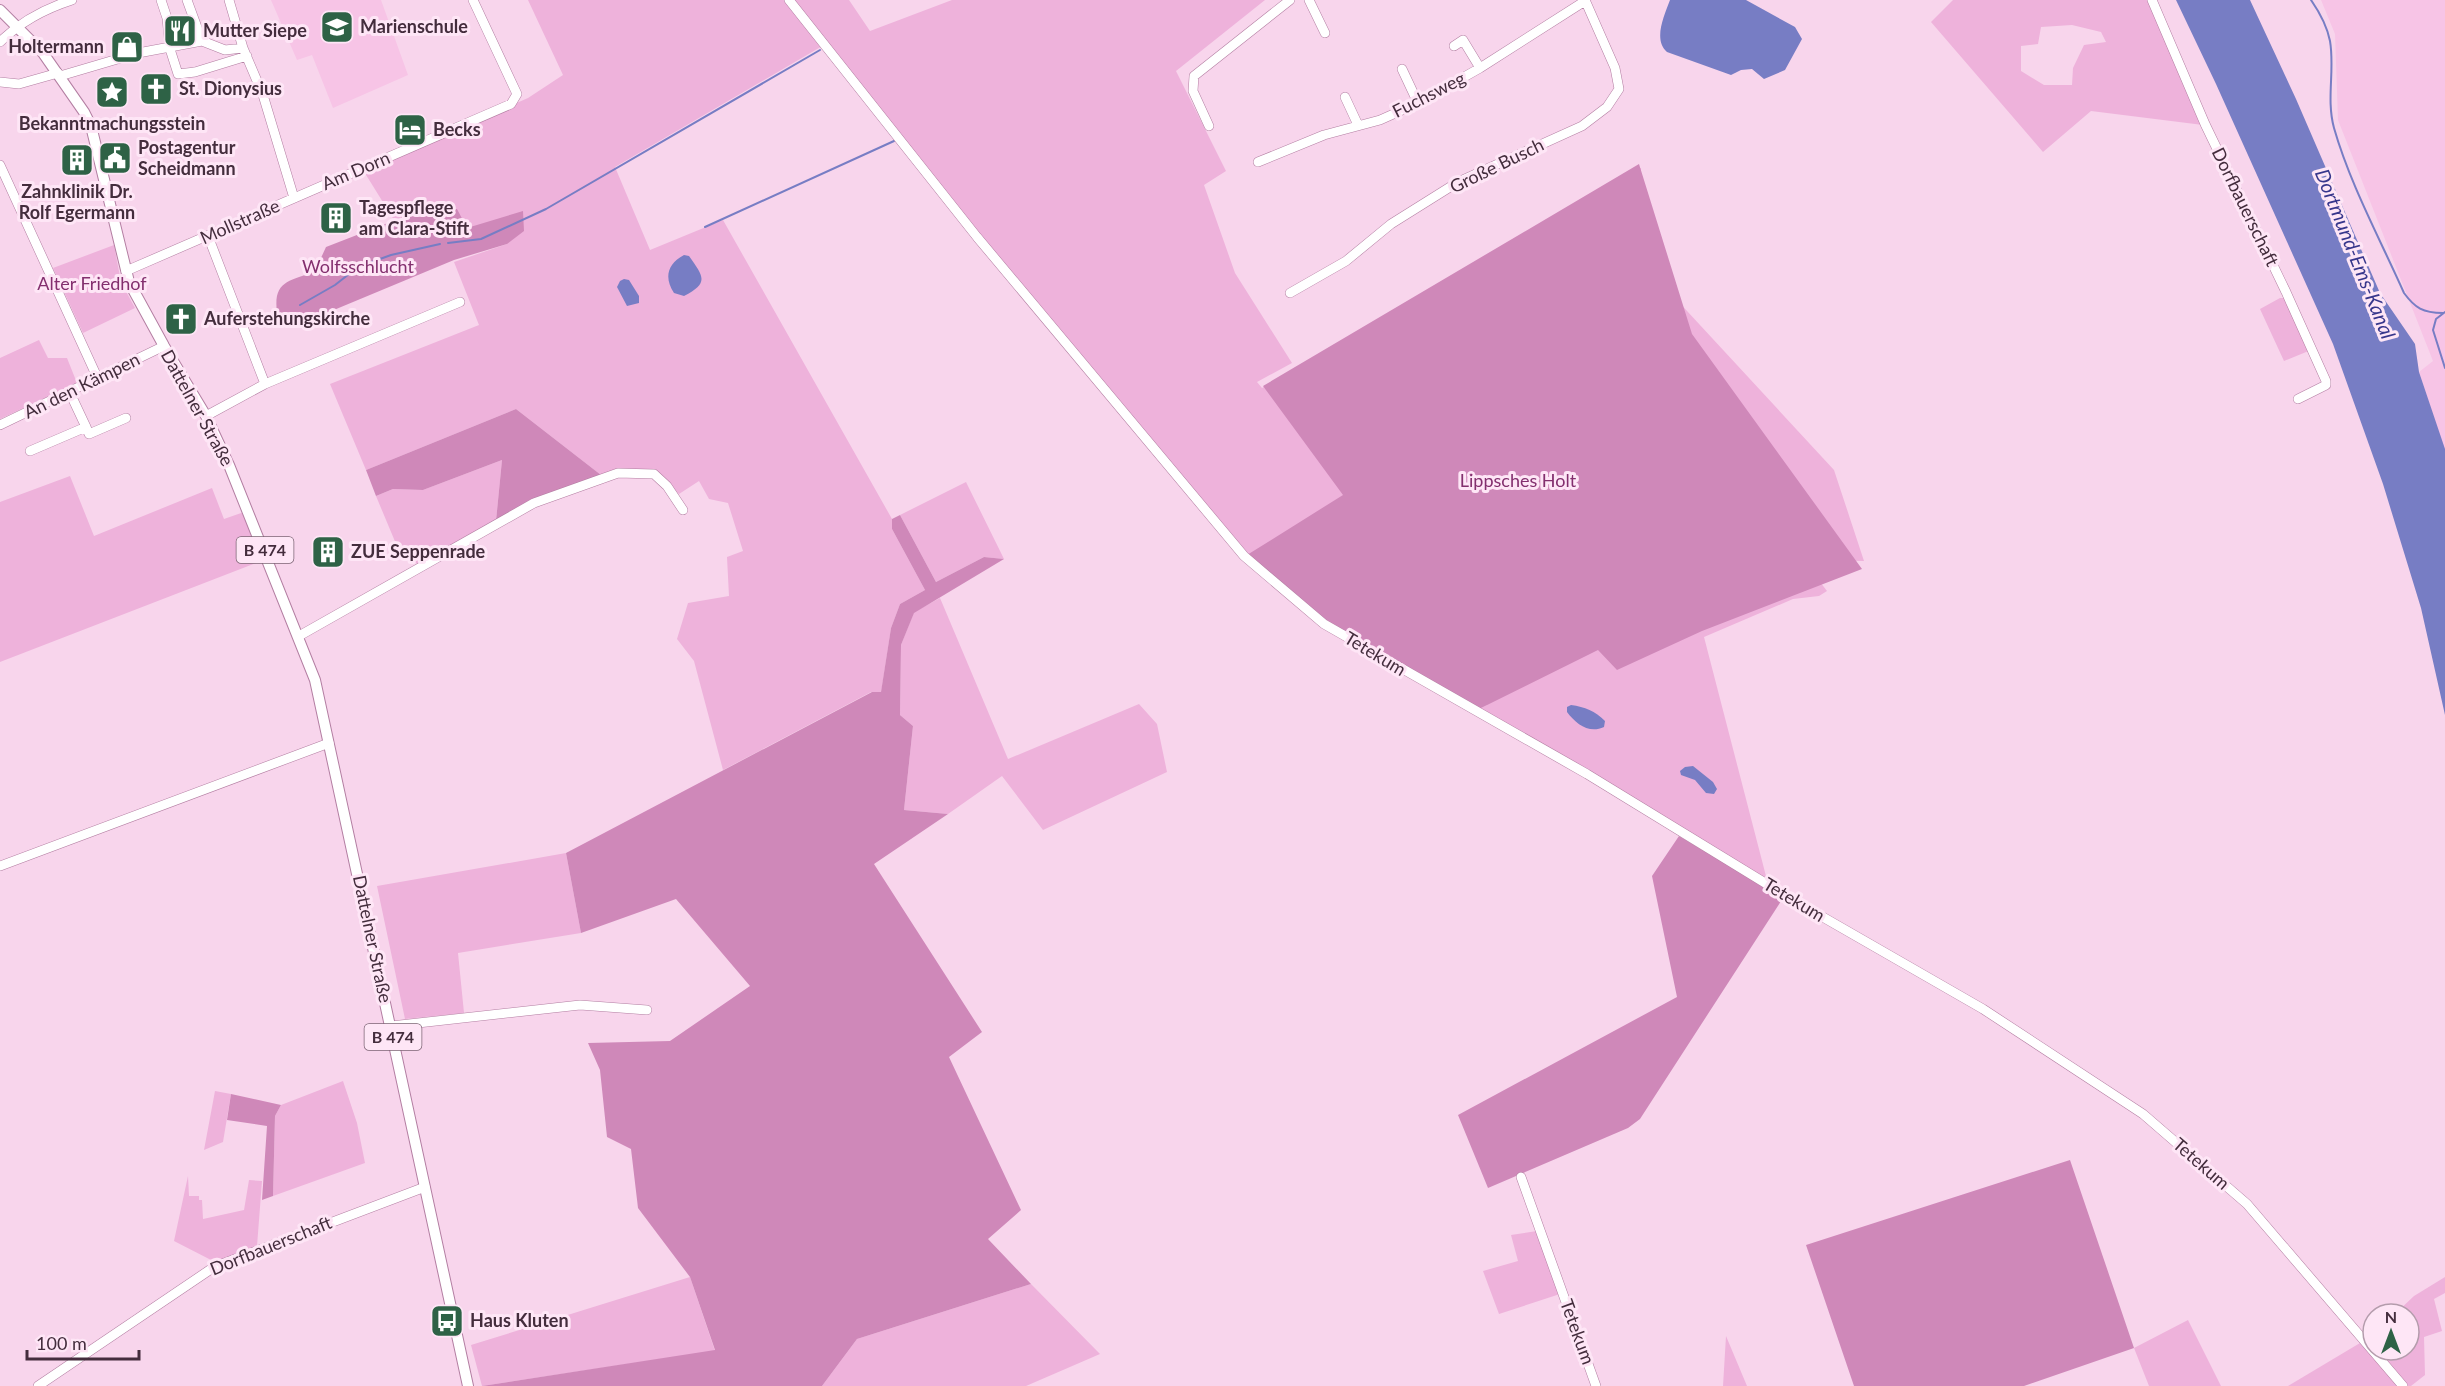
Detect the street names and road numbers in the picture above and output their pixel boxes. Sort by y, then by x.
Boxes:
street label: Fuchsweg [1388,66,1469,122]
street label: Große Busch [1446,133,1547,197]
street label: Dorfbauerschaft [2208,144,2284,270]
street label: Am Dorn [318,146,393,194]
street label: Mollstraße [196,194,283,248]
street label: Dattelner Straße [157,345,239,470]
street label: An den Kämpen [20,348,143,423]
road number: B 474 [236,537,294,563]
street label: Tetekum [1341,626,1410,680]
street label: Tetekum [1760,872,1829,926]
street label: Dattelner Straße [349,873,397,1005]
road number: B 474 [364,1024,422,1050]
street label: Tetekum [2169,1133,2234,1194]
street label: Dorfbauerschaft [207,1210,335,1279]
street label: Tetekum [1556,1296,1600,1367]

